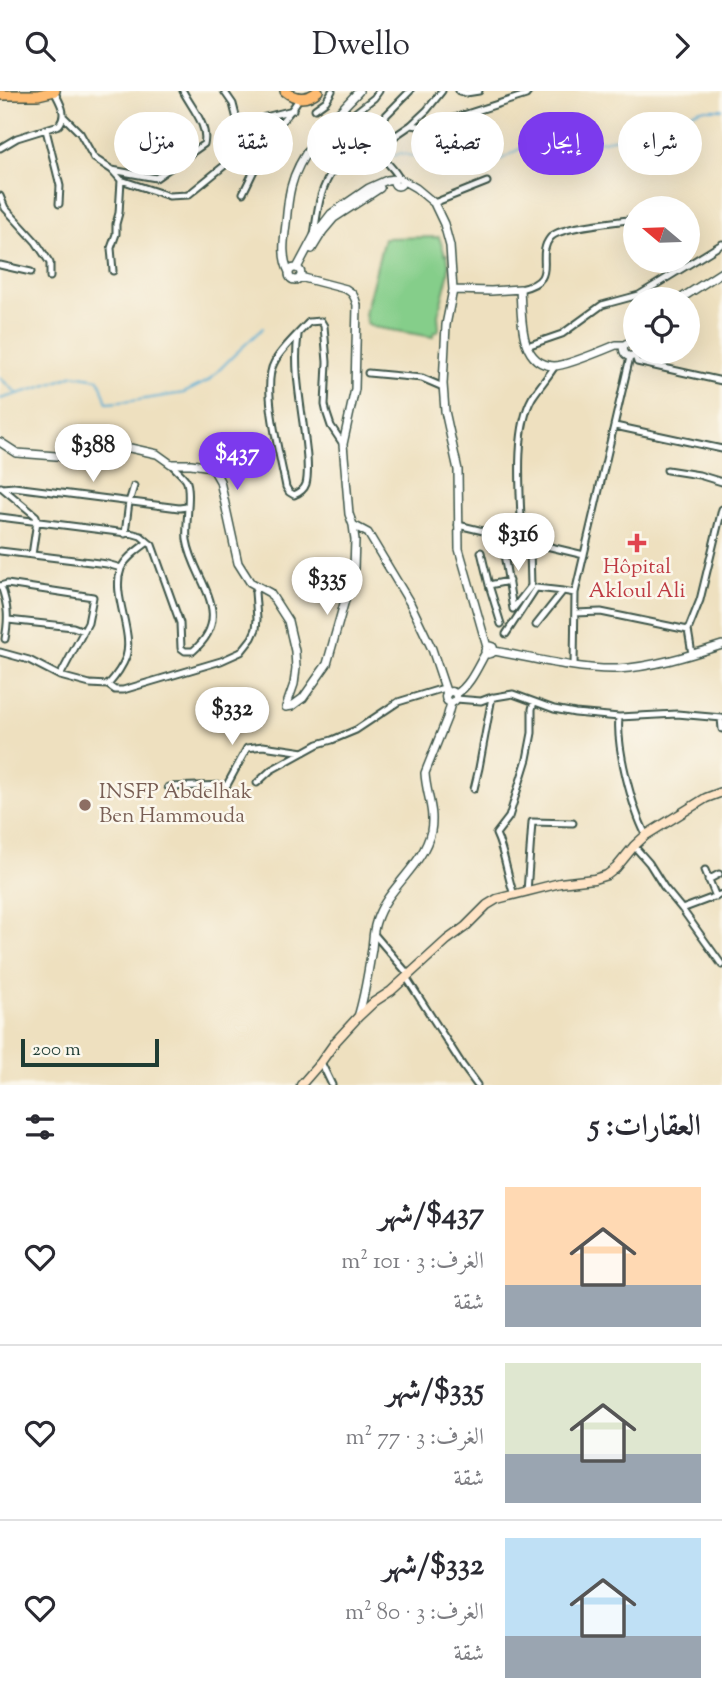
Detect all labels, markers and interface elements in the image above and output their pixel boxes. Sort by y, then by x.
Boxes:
text: Dwello [312,23,410,69]
icon: search [21,27,59,65]
icon: forward [663,27,701,65]
chip: منزل [114,112,199,175]
chip: شقة [213,112,293,175]
chip: جديد [307,112,397,175]
chip: تصفية [411,112,504,175]
chip: إيجار [518,112,604,175]
chip: شراء [618,112,702,175]
north arrow [623,196,700,273]
map controls [623,196,700,364]
button: locate [623,287,700,364]
pin: $388 [52,425,134,484]
text: $388 [71,430,115,463]
pin: $437 [196,433,278,492]
text: $437 [215,438,259,471]
pin: $316 [477,513,559,573]
text: $316 [498,519,538,552]
marker: Hôpital Akloul Ali [627,533,647,553]
place label: Hôpital Akloul Ali [589,553,686,607]
pin: $335 [286,557,368,617]
text: $335 [308,563,346,596]
pin: $332 [191,687,273,747]
text: $332 [211,693,253,726]
place label: INSFP Abdelhak Ben Hammouda [99,778,253,832]
marker: INSFP Abdelhak Ben Hammouda [77,797,93,813]
scale bar [21,1036,159,1068]
text: 200 m [32,1037,81,1064]
text: العقارات: 5 [589,1106,701,1149]
icon: filters [21,1108,59,1146]
text: $437/شهر [379,1194,484,1237]
icon: home [561,1215,645,1299]
icon: heart [21,1238,59,1276]
text: الغرف: 3 · 101 m² [341,1246,484,1279]
text: شقة [454,1287,484,1320]
text: $335/شهر [387,1370,484,1413]
icon: home [561,1391,645,1475]
icon: heart [21,1414,59,1452]
text: الغرف: 3 · 77 m² [346,1422,484,1455]
text: شقة [454,1463,484,1496]
text: $332/شهر [383,1545,484,1588]
icon: home [561,1566,645,1650]
icon: heart [21,1589,59,1627]
text: الغرف: 3 · 80 m² [345,1597,484,1630]
text: شقة [454,1638,484,1671]

